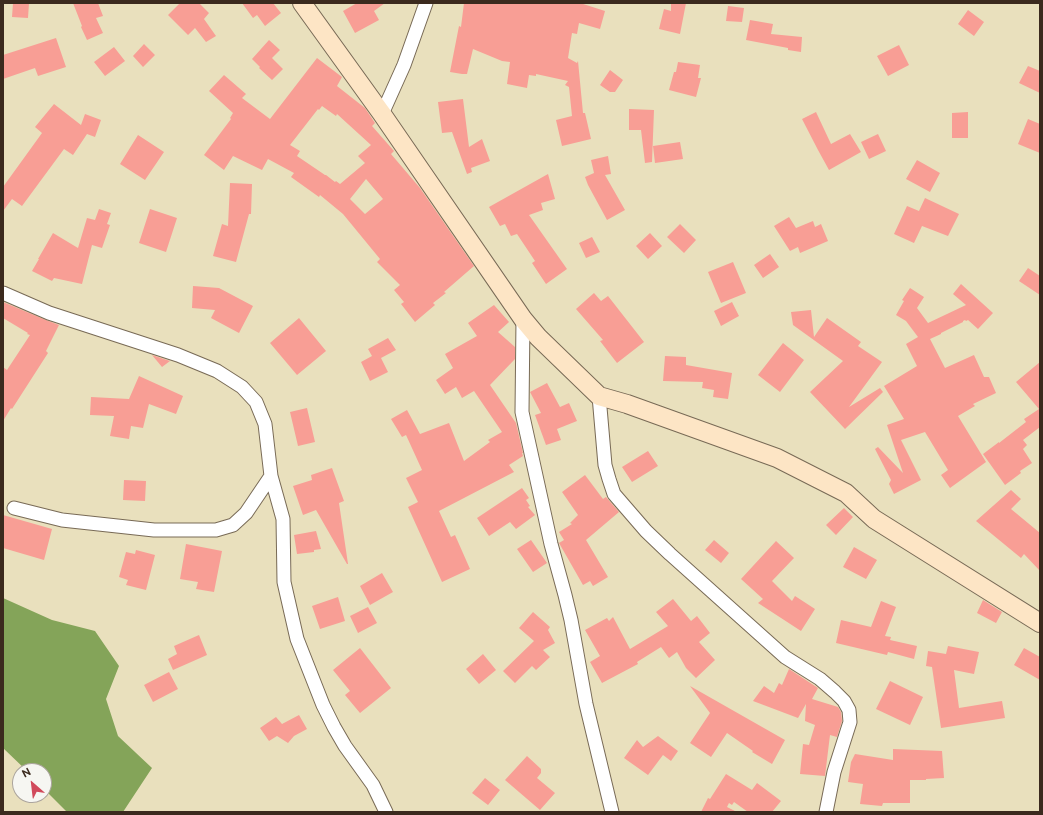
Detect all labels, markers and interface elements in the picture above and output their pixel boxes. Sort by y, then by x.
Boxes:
north arrow [12,763,52,803]
text: N [20,765,33,781]

